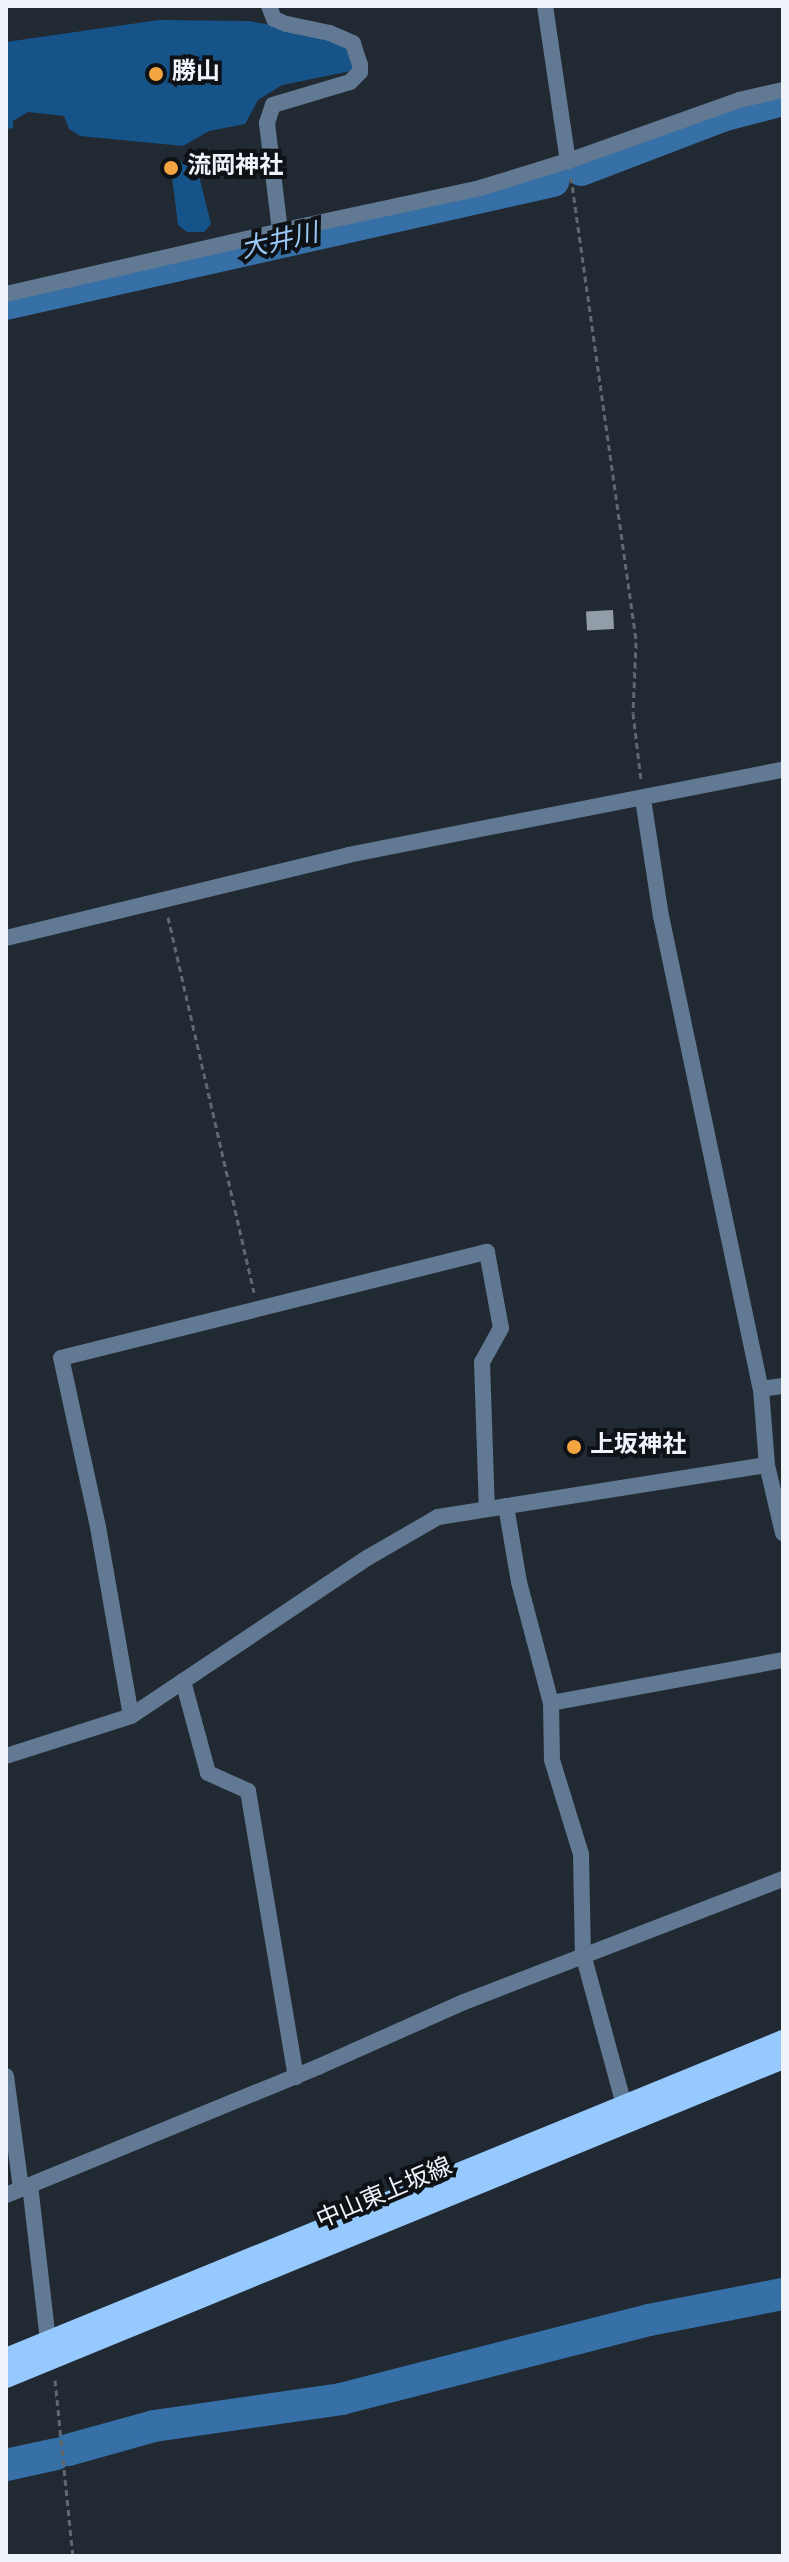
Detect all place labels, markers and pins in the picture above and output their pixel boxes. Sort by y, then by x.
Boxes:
place label: 勝山 [172,60,220,88]
marker: 勝山 [147,65,165,83]
place label: 流岡神社 [187,154,283,182]
marker: 流岡神社 [162,159,180,177]
place label: 上坂神社 [590,1433,686,1461]
marker: 上坂神社 [565,1438,583,1456]

